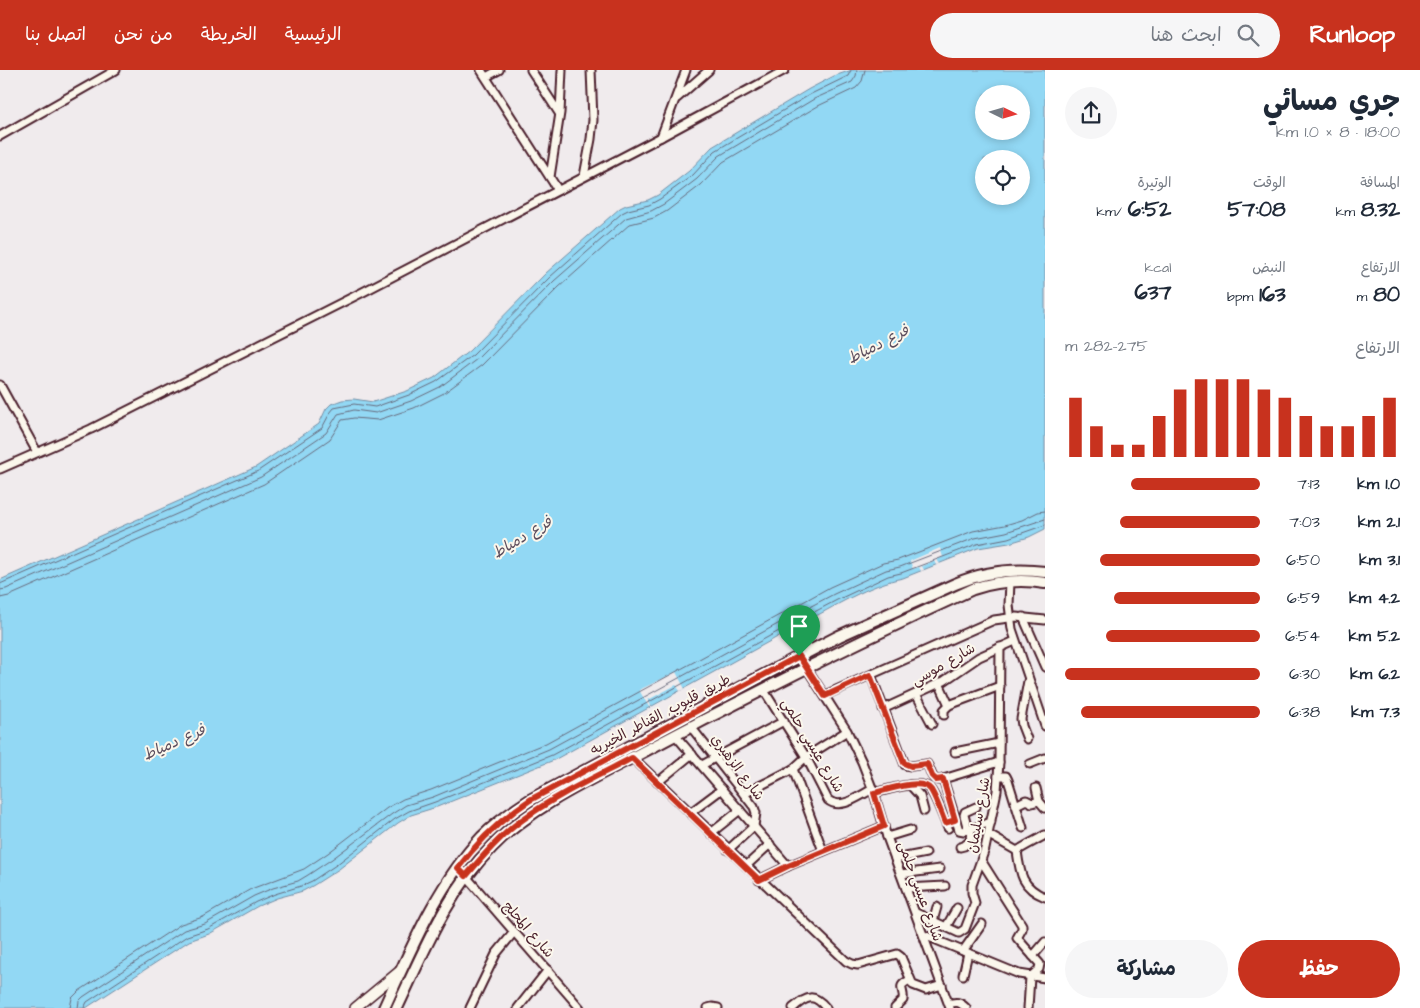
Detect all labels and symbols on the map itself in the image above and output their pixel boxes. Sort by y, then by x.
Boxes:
north arrow [975,85,1030,140]
water label: فرع دمياط [844,320,913,369]
water label: فرع دمياط [489,511,557,563]
pin [778,605,820,656]
street label: شارع موسي [908,638,980,693]
street label: طريق قليوب, القناطر الخيريه [587,669,734,760]
street label: شارع عيسي حلمي [774,695,848,797]
water label: فرع دمياط [140,719,209,765]
street label: شارع الزهيري [706,730,769,805]
street label: شارع سليمان [962,776,996,855]
street label: شارع عيسي حلمى [891,838,947,945]
street label: شارع المحلج [498,897,558,962]

